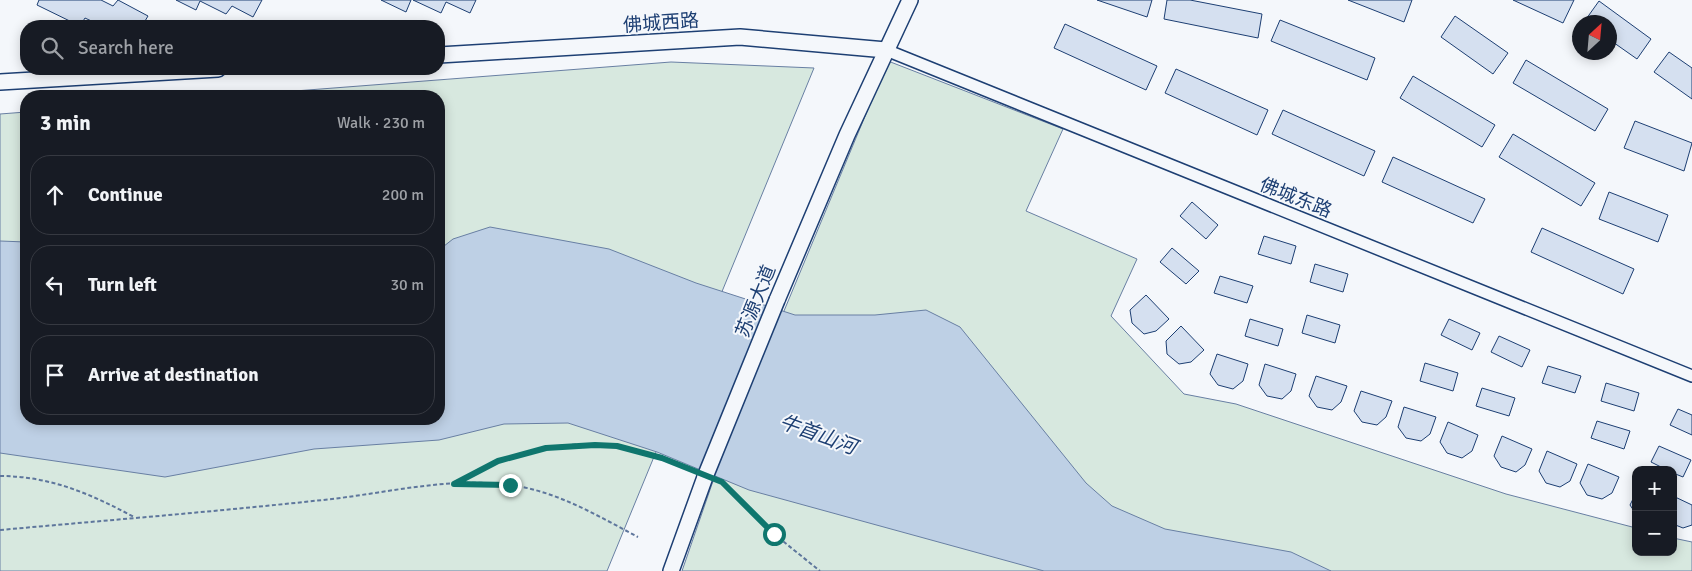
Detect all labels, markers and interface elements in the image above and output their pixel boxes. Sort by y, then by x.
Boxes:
street label: 佛城西路 [622,8,700,38]
north arrow [1572,15,1617,60]
search box [20,20,445,75]
icon: search [38,34,66,62]
text: Search here [78,36,174,60]
text: 3 min [40,110,91,136]
text: Walk · 230 m [337,113,425,133]
street label: 佛城东路 [1256,173,1335,223]
icon: ahead [41,181,69,209]
text: Continue [88,183,163,207]
text: 200 m [382,185,424,205]
street label: 苏源大道 [731,262,781,341]
icon: left [41,271,69,299]
text: Turn left [88,273,157,297]
text: 30 m [390,275,424,295]
icon: arrive [41,361,69,389]
text: Arrive at destination [88,363,259,387]
water label: 牛首山河 [776,409,863,461]
map controls [1632,466,1677,556]
button: + [1632,466,1677,511]
route end [499,474,522,497]
button: − [1632,511,1677,556]
route start [763,523,786,546]

